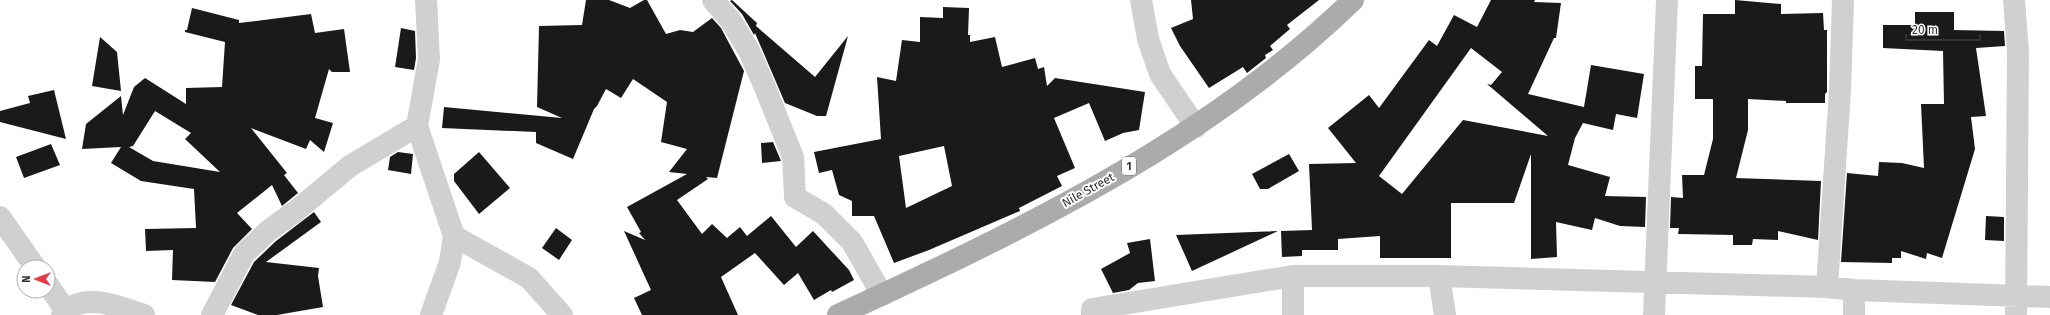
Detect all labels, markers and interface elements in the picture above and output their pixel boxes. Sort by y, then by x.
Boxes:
scale bar [1906,16,1980,42]
text: 20 m [1912,23,1938,37]
road number: 1 [1122,157,1136,175]
street label: Nile Street [1060,170,1117,210]
north arrow [16,259,56,299]
text: N [20,275,33,283]

